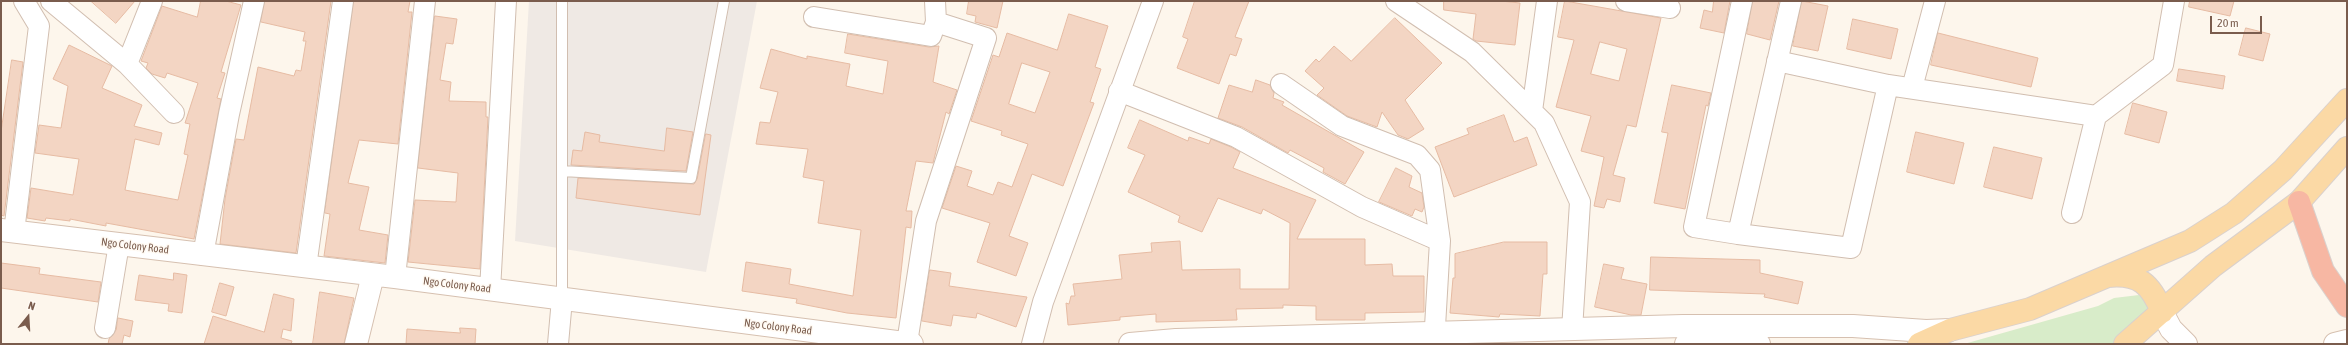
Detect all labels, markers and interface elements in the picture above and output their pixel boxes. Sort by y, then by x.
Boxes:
scale bar [2212,8,2264,34]
text: 20 m [2217,16,2239,30]
street label: Ngo Colony Road [100,235,170,257]
street label: Ngo Colony Road [422,274,492,296]
north arrow [8,297,48,337]
text: N [27,299,37,312]
street label: Ngo Colony Road [743,316,813,338]

